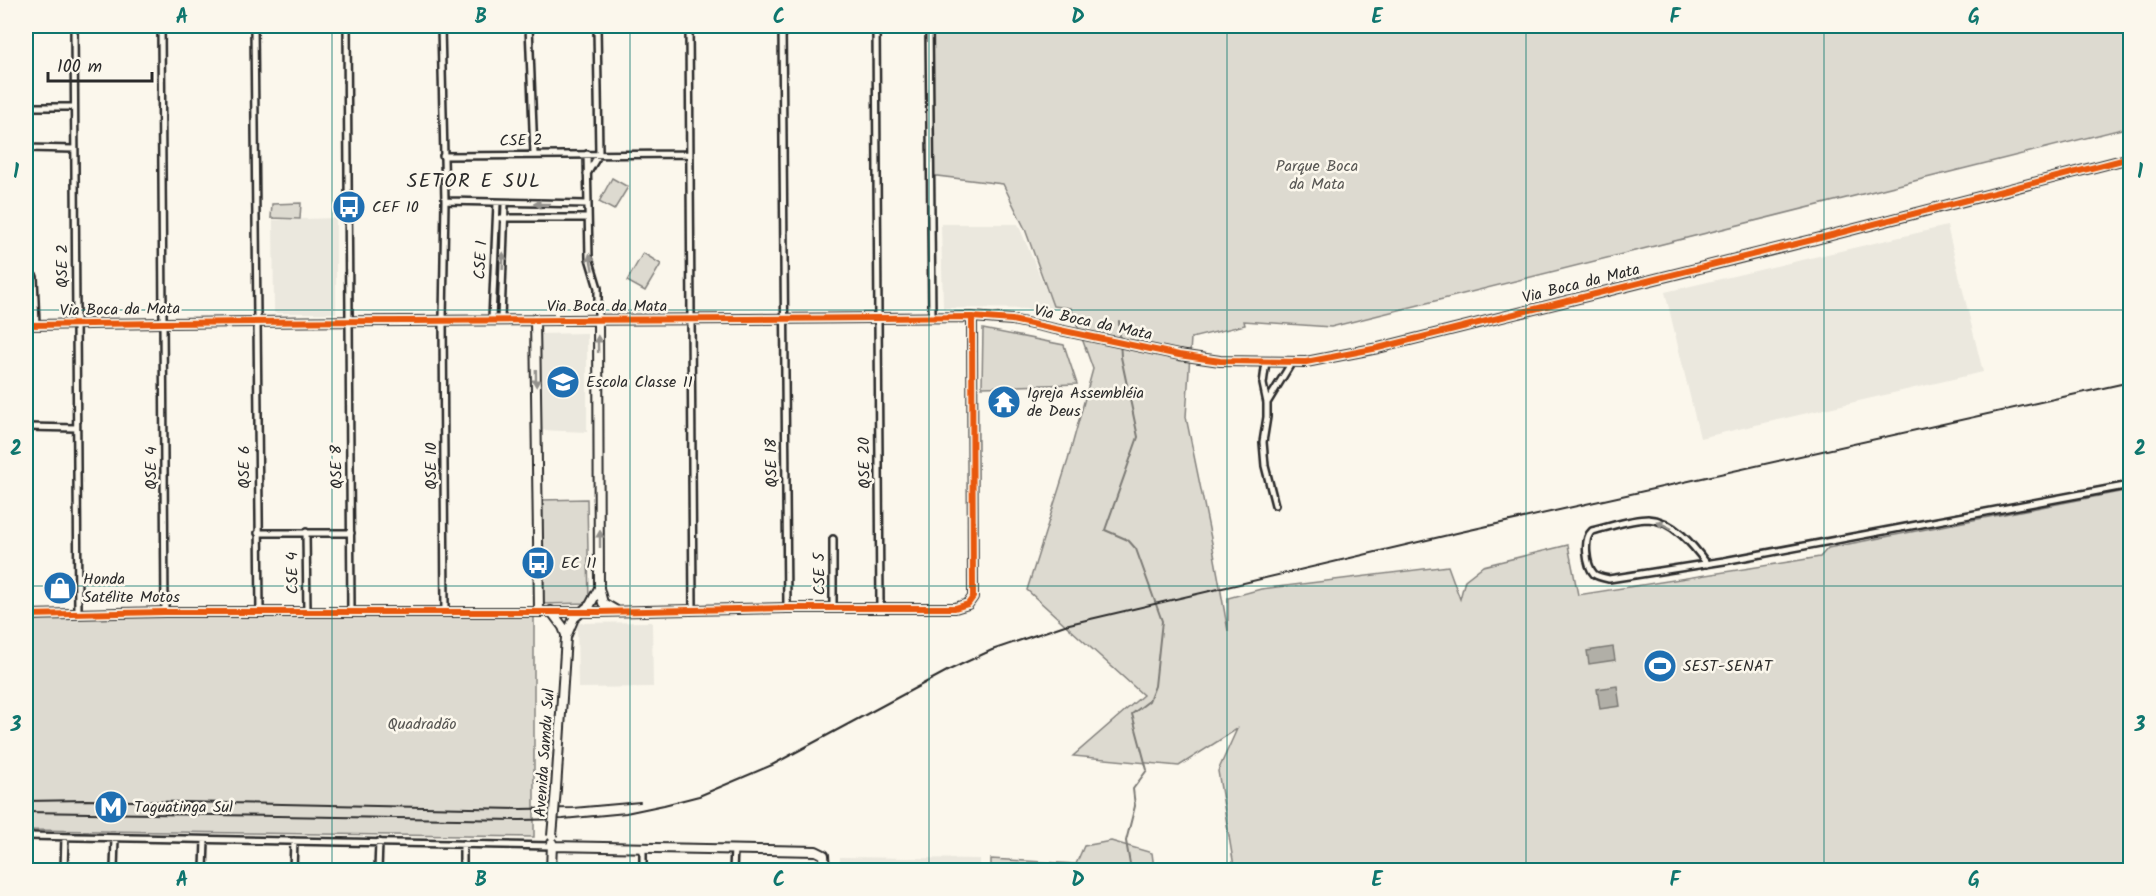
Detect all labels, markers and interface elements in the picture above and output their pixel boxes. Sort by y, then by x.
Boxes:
text: A [176,2,188,34]
text: B [475,2,487,34]
text: C [773,2,785,34]
text: D [1071,2,1085,34]
text: E [1371,2,1383,34]
text: F [1670,2,1682,34]
text: G [1968,2,1980,34]
scale bar [48,45,152,83]
text: 100 m [57,53,102,82]
street label: CSE 2 [499,128,543,154]
park label: Parque Boca da Mata [1276,154,1358,197]
text: 1 [13,157,19,189]
text: 1 [2137,157,2143,189]
district label: SETOR E SUL [407,166,541,198]
bus stop icon: CEF 10 [331,189,367,225]
place label: CEF 10 [372,195,419,220]
one-way arrow [532,199,551,209]
street label: CSE 1 [467,240,495,280]
street label: QSE 2 [50,244,75,288]
one-way arrow [498,252,507,271]
one-way arrow [586,253,595,272]
street label: Via Boca da Mata [1520,257,1642,311]
street label: Via Boca da Mata [547,294,667,319]
street label: Via Boca da Mata [60,296,180,324]
street label: Via Boca da Mata [1031,298,1155,348]
one-way arrow [594,334,603,353]
school or university icon: Escola Classe 11 [545,364,581,400]
one-way arrow [531,368,541,387]
place label: Escola Classe 11 [586,370,693,395]
place label: Igreja Assembléia de Deus [1027,381,1144,424]
temple icon: Igreja Assembléia de Deus [986,384,1022,420]
text: 2 [10,434,22,466]
text: 2 [2134,434,2146,466]
street label: QSE 20 [852,437,878,489]
street label: QSE 18 [759,438,785,488]
street label: QSE 10 [419,442,444,490]
street label: QSE 8 [324,444,350,489]
street label: QSE 6 [232,445,257,489]
street label: QSE 4 [139,446,164,490]
one-way arrow [1655,521,1673,531]
one-way arrow [595,529,604,548]
bus stop icon: EC 11 [520,545,556,581]
street label: CSE 4 [280,551,306,595]
place label: EC 11 [561,551,596,576]
street label: CSE 5 [807,551,833,595]
place label: Honda Satélite Motos [83,567,180,610]
shop icon: Honda Satélite Motos [42,570,78,606]
sports icon: SEST-SENAT [1642,648,1678,684]
place label: SEST-SENAT [1683,654,1774,679]
street label: Avenida Samdu Sul [528,688,562,818]
text: 3 [10,710,22,742]
text: 3 [2134,710,2146,742]
park label: Quadradão [387,712,457,737]
metro station icon: Taguatinga Sul [93,789,129,825]
place label: Taguatinga Sul [134,795,233,820]
text: A [176,865,188,896]
text: B [475,865,487,896]
text: C [773,865,785,896]
text: D [1071,865,1085,896]
text: E [1371,865,1383,896]
text: F [1670,865,1682,896]
text: G [1968,865,1980,896]

